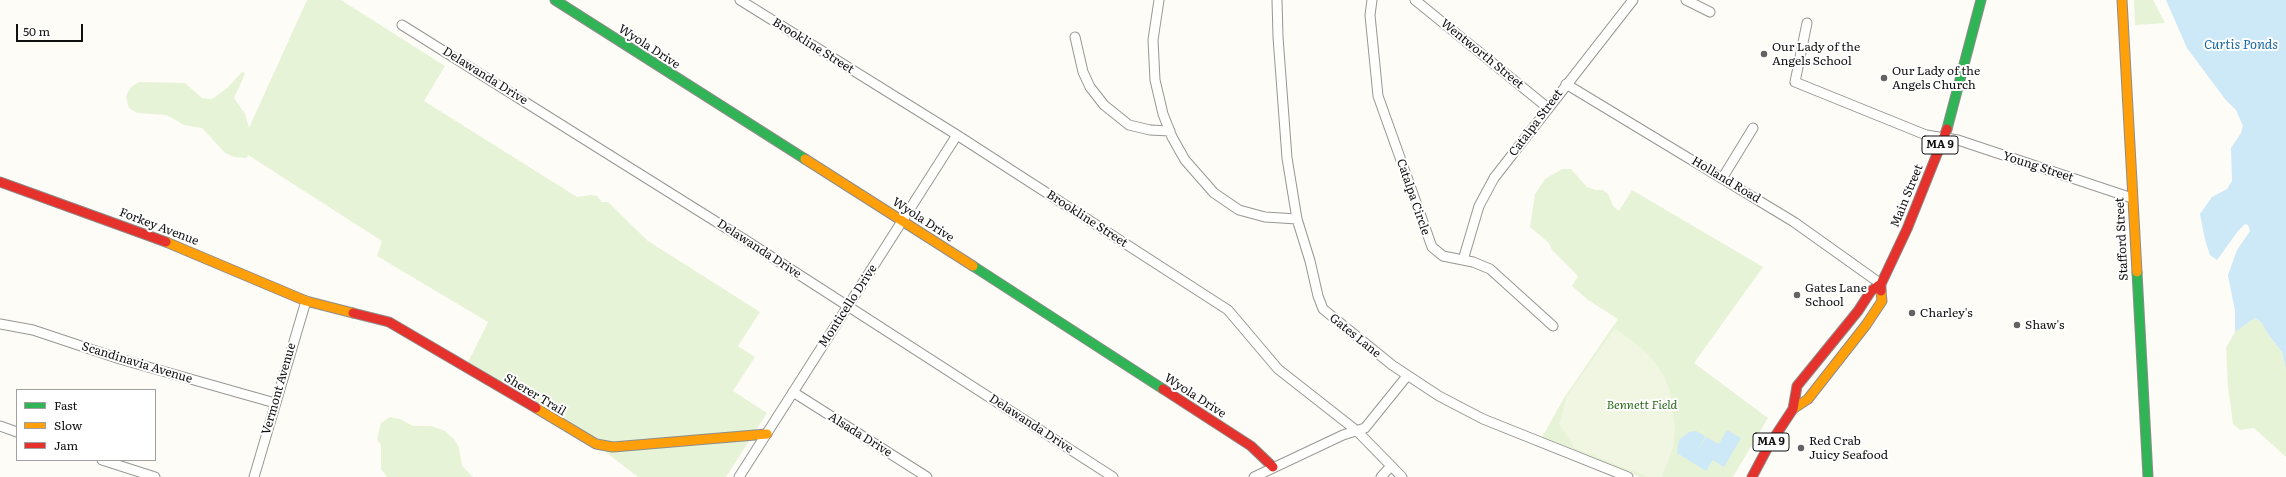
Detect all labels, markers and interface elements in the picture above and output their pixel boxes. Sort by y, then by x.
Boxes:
street label: Brookline Street [770,15,856,77]
scale bar [18,16,85,42]
street label: Wentworth Street [1438,16,1526,92]
text: 50 m [23,22,50,40]
street label: Wyola Drive [616,22,682,72]
water label: Curtis Ponds [2204,37,2278,53]
place label: Our Lady of the Angels School [1772,40,1860,68]
street label: Delawanda Drive [440,44,530,108]
marker: Our Lady of the Angels School [1759,49,1769,59]
place label: Our Lady of the Angels Church [1892,64,1980,92]
marker: Our Lady of the Angels Church [1879,73,1889,83]
street label: Catalpa Street [1506,87,1566,159]
road number: MA 9 [1922,136,1958,154]
street label: Young Street [2001,149,2075,185]
street label: Holland Road [1689,154,1763,206]
street label: Catalpa Circle [1393,157,1433,237]
street label: Main Street [1888,162,1926,230]
street label: Brookline Street [1044,187,1130,251]
street label: Wyola Drive [890,195,956,245]
street label: Stafford Street [2113,197,2131,281]
street label: Forkey Avenue [117,205,201,249]
street label: Delawanda Drive [714,216,804,282]
street label: Monticello Drive [816,262,880,350]
place label: Gates Lane School [1805,281,1867,309]
marker: Gates Lane School [1792,290,1802,300]
place label: Charley's [1920,306,1973,320]
marker: Charley's [1907,308,1917,318]
street label: Gates Lane [1326,311,1384,361]
place label: Shaw's [2025,318,2064,332]
marker: Shaw's [2012,320,2022,330]
street label: Scandinavia Avenue [80,339,194,387]
street label: Vermont Avenue [259,341,299,437]
street label: Sherer Trail [501,371,569,419]
street label: Wyola Drive [1162,371,1228,421]
legend [16,389,156,461]
street label: Delawanda Drive [986,391,1076,457]
text: Fast [54,396,77,414]
park label: Bennett Field [1607,398,1677,412]
street label: Alsada Drive [825,410,895,460]
text: Slow [54,416,82,434]
road number: MA 9 [1753,433,1789,451]
place label: Red Crab Juicy Seafood [1809,434,1888,462]
text: Jam [54,436,78,454]
marker: Red Crab Juicy Seafood [1796,443,1806,453]

